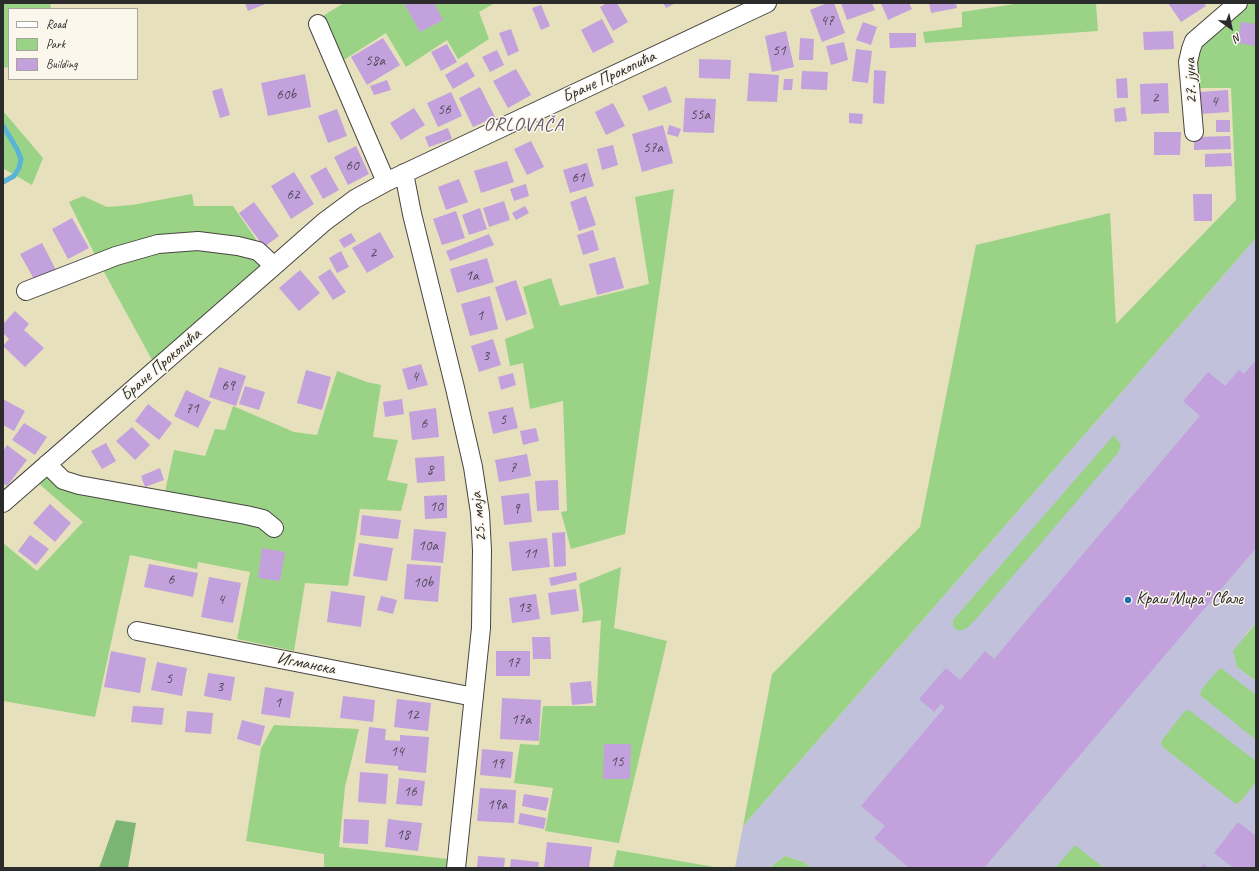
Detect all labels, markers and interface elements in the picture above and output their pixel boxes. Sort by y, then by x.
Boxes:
legend [8,8,138,80]
north arrow [1211,8,1251,48]
house number: 47 [820,12,834,30]
text: Road [46,16,66,32]
text: N [1231,30,1244,46]
text: Park [46,36,65,52]
house number: 51 [772,42,786,60]
street label: Бране Прокопића [559,47,659,107]
house number: 58a [365,52,385,70]
text: Building [46,56,78,72]
street label: 27. јуна [1180,58,1202,104]
house number: 60b [276,86,296,104]
house number: 2 [1152,89,1158,107]
house number: 4 [1211,93,1217,111]
house number: 56 [437,101,451,119]
house number: 55a [690,106,710,124]
district label: ORLOVAČA [484,114,564,136]
house number: 57a [643,139,663,157]
house number: 60 [345,157,359,175]
house number: 61 [571,169,585,187]
house number: 62 [286,186,300,204]
house number: 2 [370,244,376,262]
house number: 1a [465,267,479,285]
house number: 1 [477,307,483,325]
street label: Бране Прокопића [116,324,206,406]
house number: 3 [483,347,489,365]
house number: 4 [412,368,418,386]
house number: 69 [221,377,235,395]
house number: 71 [185,400,199,418]
house number: 5 [500,411,506,429]
house number: 6 [421,415,427,433]
house number: 7 [510,459,516,477]
house number: 8 [427,461,433,479]
street label: 25. маја [466,491,492,543]
house number: 10 [429,498,443,516]
house number: 9 [513,500,519,518]
house number: 10a [418,537,438,555]
house number: 11 [523,545,537,563]
house number: 6 [168,571,174,589]
house number: 10b [413,574,433,592]
place label: Краш"Мира" Свале [1136,590,1243,610]
house number: 4 [218,591,224,609]
marker: Краш"Мира" Свале [1123,595,1133,605]
house number: 13 [517,599,531,617]
street label: Игманска [275,648,337,680]
house number: 17 [506,654,520,672]
house number: 5 [166,670,172,688]
house number: 3 [217,678,223,696]
house number: 1 [275,694,281,712]
house number: 12 [405,706,419,724]
house number: 17a [511,711,531,729]
house number: 14 [390,743,404,761]
house number: 15 [610,753,624,771]
house number: 19 [490,755,504,773]
house number: 16 [403,783,417,801]
house number: 19a [487,796,507,814]
house number: 18 [396,826,410,844]

